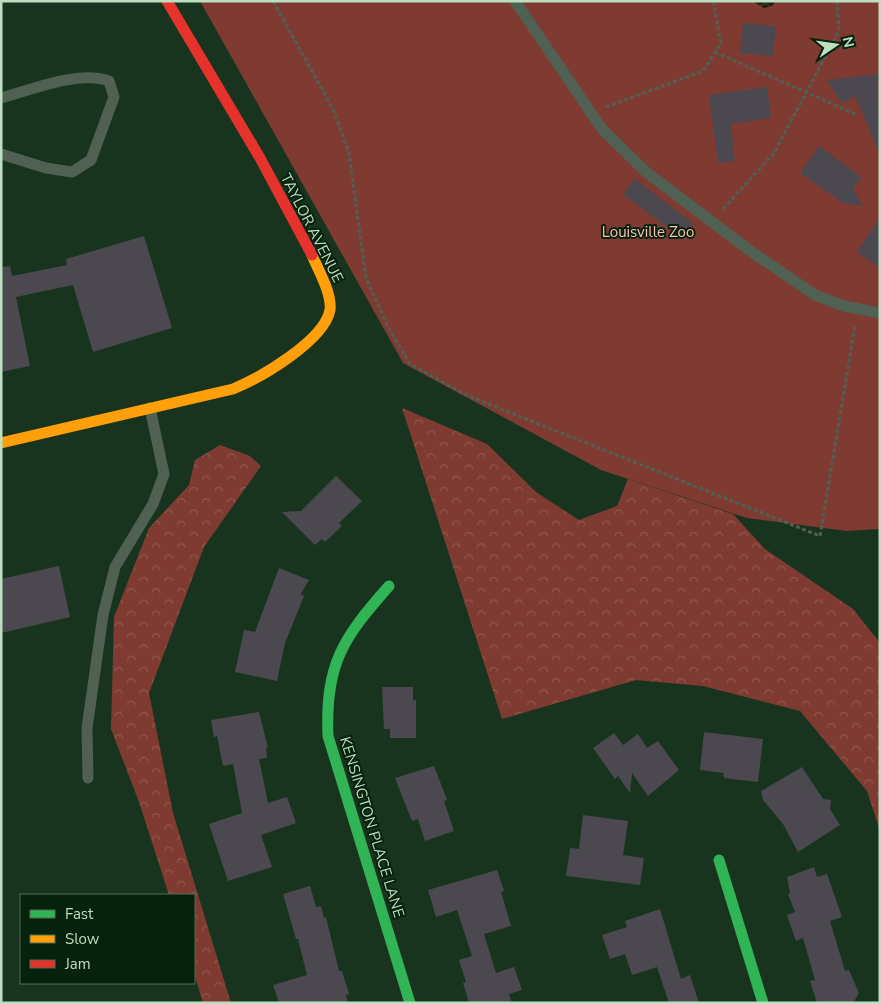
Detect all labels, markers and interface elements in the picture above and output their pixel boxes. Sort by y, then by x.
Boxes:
north arrow [811,20,861,70]
text: N [838,35,859,49]
street label: TAYLOR AVENUE [276,170,348,286]
park label: Louisville Zoo [602,222,694,242]
street label: KENSINGTON PLACE LANE [335,734,409,920]
legend [20,894,195,984]
text: Fast [65,904,94,924]
text: Slow [65,929,100,949]
text: Jam [64,954,91,974]

